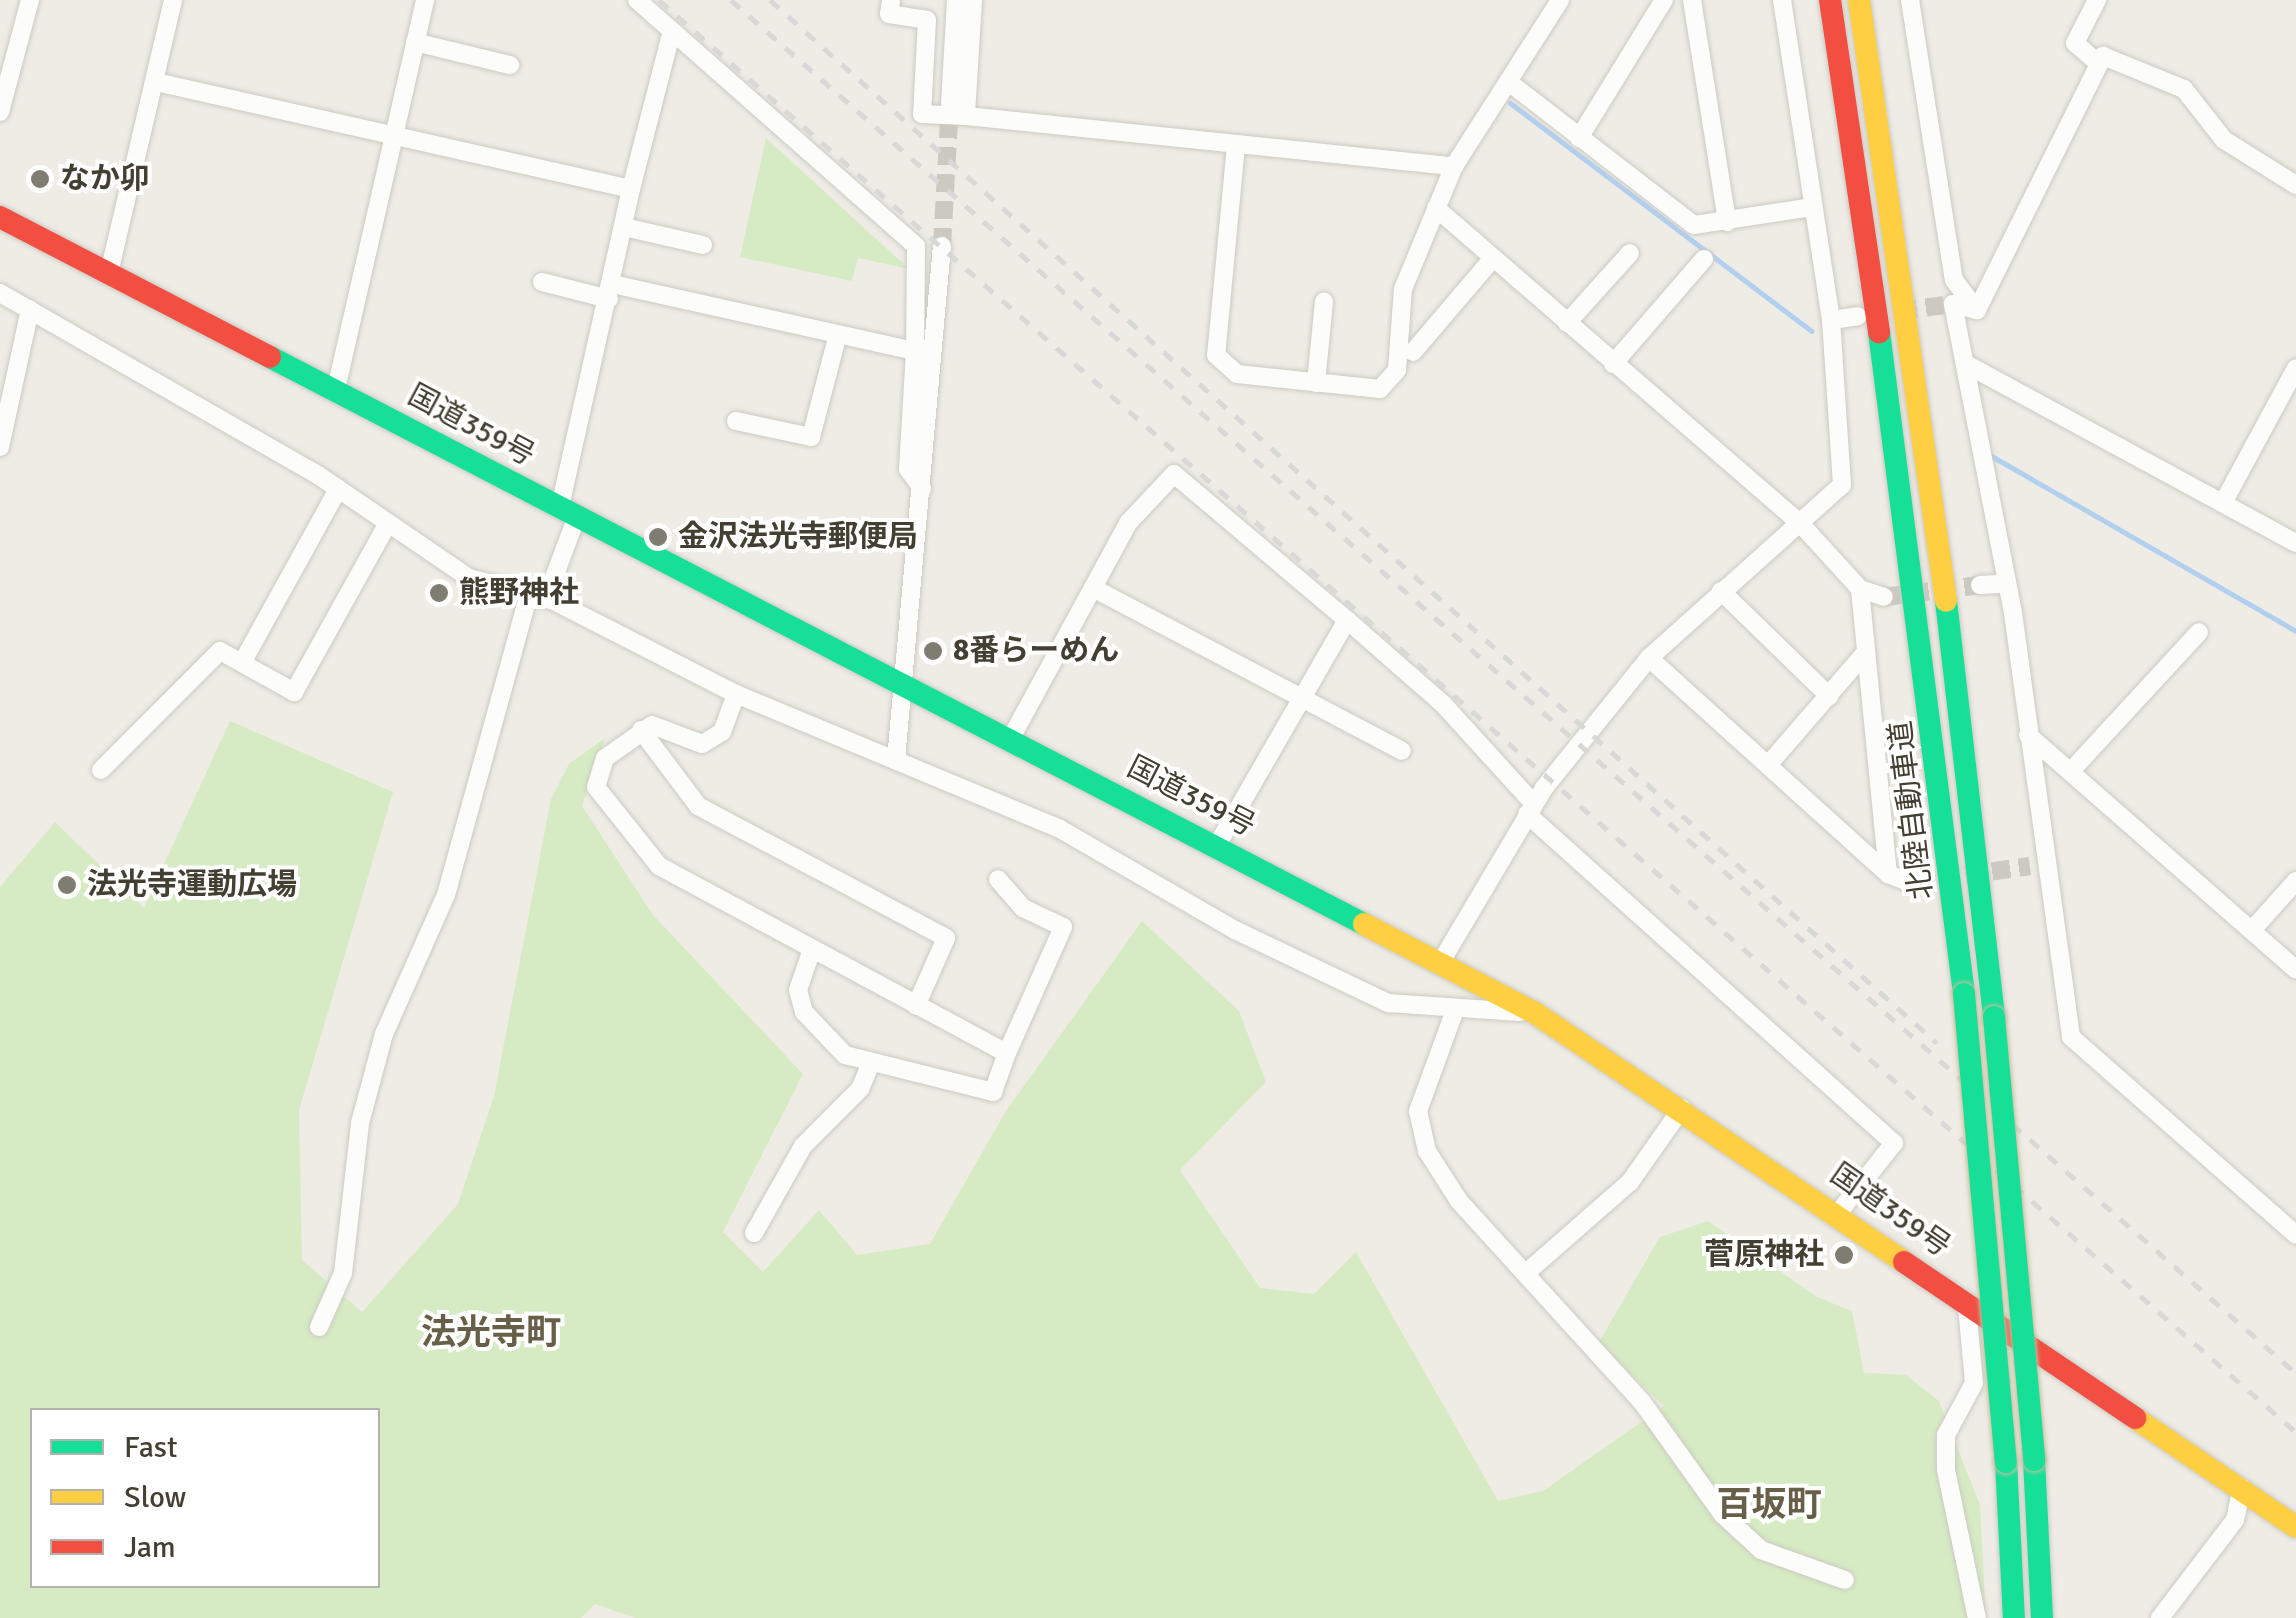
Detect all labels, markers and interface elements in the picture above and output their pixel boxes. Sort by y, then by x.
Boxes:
place label: なか卯 [60,161,150,197]
marker: なか卯 [29,168,51,190]
street label: 国道359号 [401,378,541,474]
place label: 金沢法光寺郵便局 [678,519,918,555]
marker: 金沢法光寺郵便局 [647,526,669,548]
place label: 熊野神社 [459,575,579,611]
marker: 熊野神社 [428,582,450,604]
place label: 8番らーめん [953,633,1119,669]
marker: 8番らーめん [922,640,944,662]
street label: 北陸自動車道 [1883,718,1941,902]
street label: 国道359号 [1121,750,1261,844]
place label: 法光寺運動広場 [87,867,297,903]
marker: 法光寺運動広場 [56,874,78,896]
street label: 国道359号 [1823,1157,1957,1265]
place label: 菅原神社 [1704,1237,1824,1273]
marker: 菅原神社 [1833,1244,1855,1266]
district label: 法光寺町 [421,1312,561,1354]
legend [30,1408,380,1588]
text: Fast [124,1429,177,1466]
text: Slow [124,1479,186,1516]
district label: 百坂町 [1717,1484,1821,1526]
text: Jam [124,1529,176,1566]

